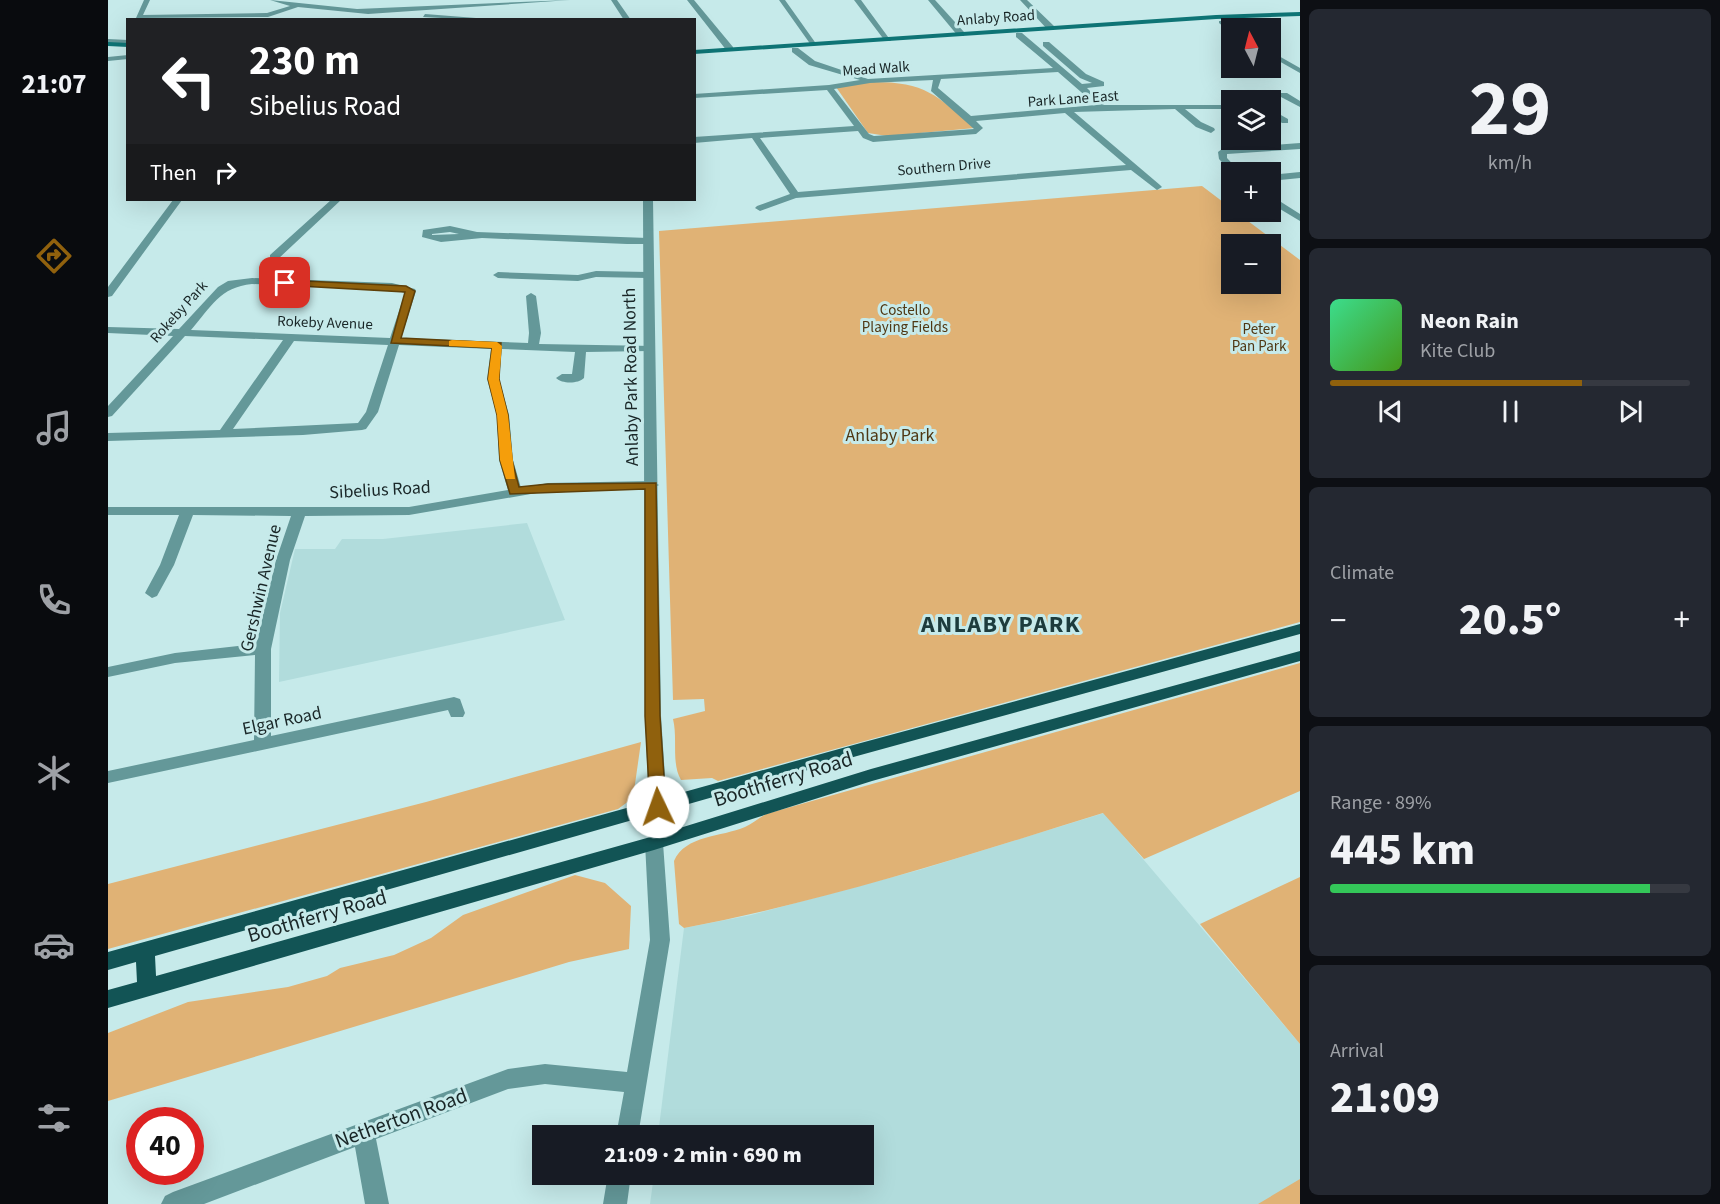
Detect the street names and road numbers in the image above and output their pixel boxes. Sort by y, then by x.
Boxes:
street label: Anlaby Road [956,5,1036,31]
street label: Mead Walk [842,56,911,82]
street label: Park Lane East [1027,85,1119,113]
street label: Southern Drive [896,152,992,182]
street label: Rokeby Park [145,276,213,348]
street label: Anlaby Park Road North [617,288,645,466]
street label: Rokeby Avenue [277,311,373,335]
street label: Sibelius Road [329,475,431,505]
street label: Gershwin Avenue [234,522,288,654]
street label: Elgar Road [240,700,324,742]
street label: Boothferry Road [710,744,856,814]
street label: Boothferry Road [244,882,390,950]
street label: Netherton Road [331,1080,471,1156]

